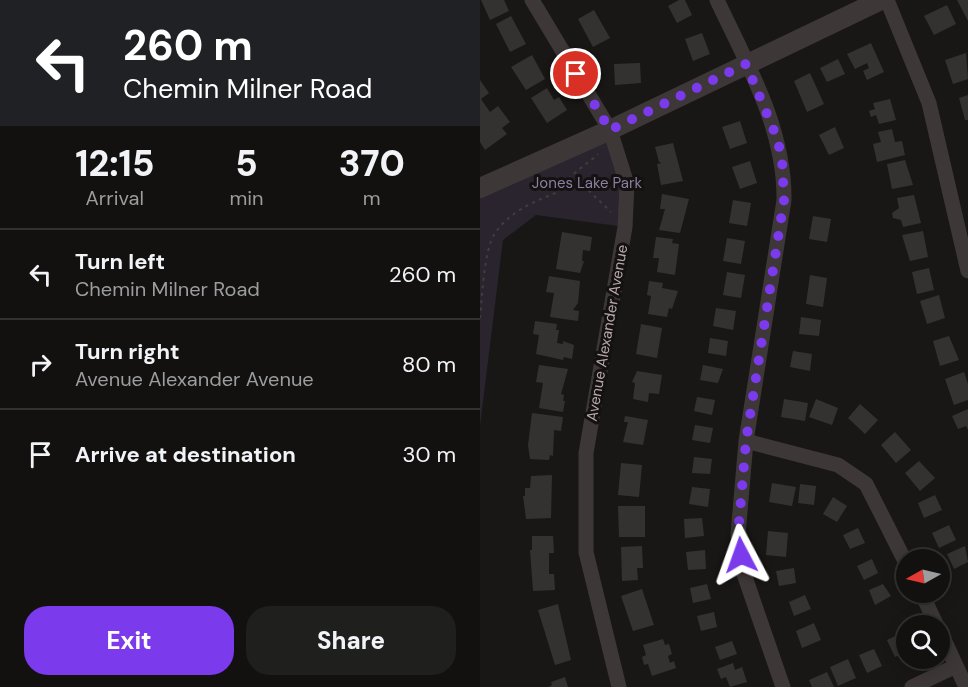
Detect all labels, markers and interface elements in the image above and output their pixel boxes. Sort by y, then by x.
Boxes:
text: 260 m [123,18,253,73]
icon: left [24,24,102,102]
pin [550,48,601,99]
icon: arrive [559,57,592,90]
text: Chemin Milner Road [123,71,373,106]
text: 12:15 [75,140,154,187]
text: 5 [235,140,258,187]
text: 370 [339,140,405,187]
park label: Jones Lake Park [532,173,643,193]
text: Arrival [86,185,144,211]
text: min [229,185,264,211]
text: m [363,185,381,211]
street label: Avenue Alexander Avenue [582,243,632,423]
text: Turn left [75,247,165,276]
icon: left [24,258,57,291]
text: 260 m [389,260,456,289]
text: Chemin Milner Road [75,276,260,302]
text: Turn right [75,337,180,366]
icon: right [24,348,57,381]
text: 80 m [402,350,456,379]
text: Avenue Alexander Avenue [75,366,314,392]
icon: arrive [24,438,57,471]
text: Arrive at destination [75,440,296,469]
text: 30 m [402,440,456,469]
position arrow [709,523,773,587]
north arrow [896,549,950,603]
map controls [896,549,950,669]
button: Exit [24,606,234,675]
button: Share [246,606,456,675]
button: search [896,615,950,669]

